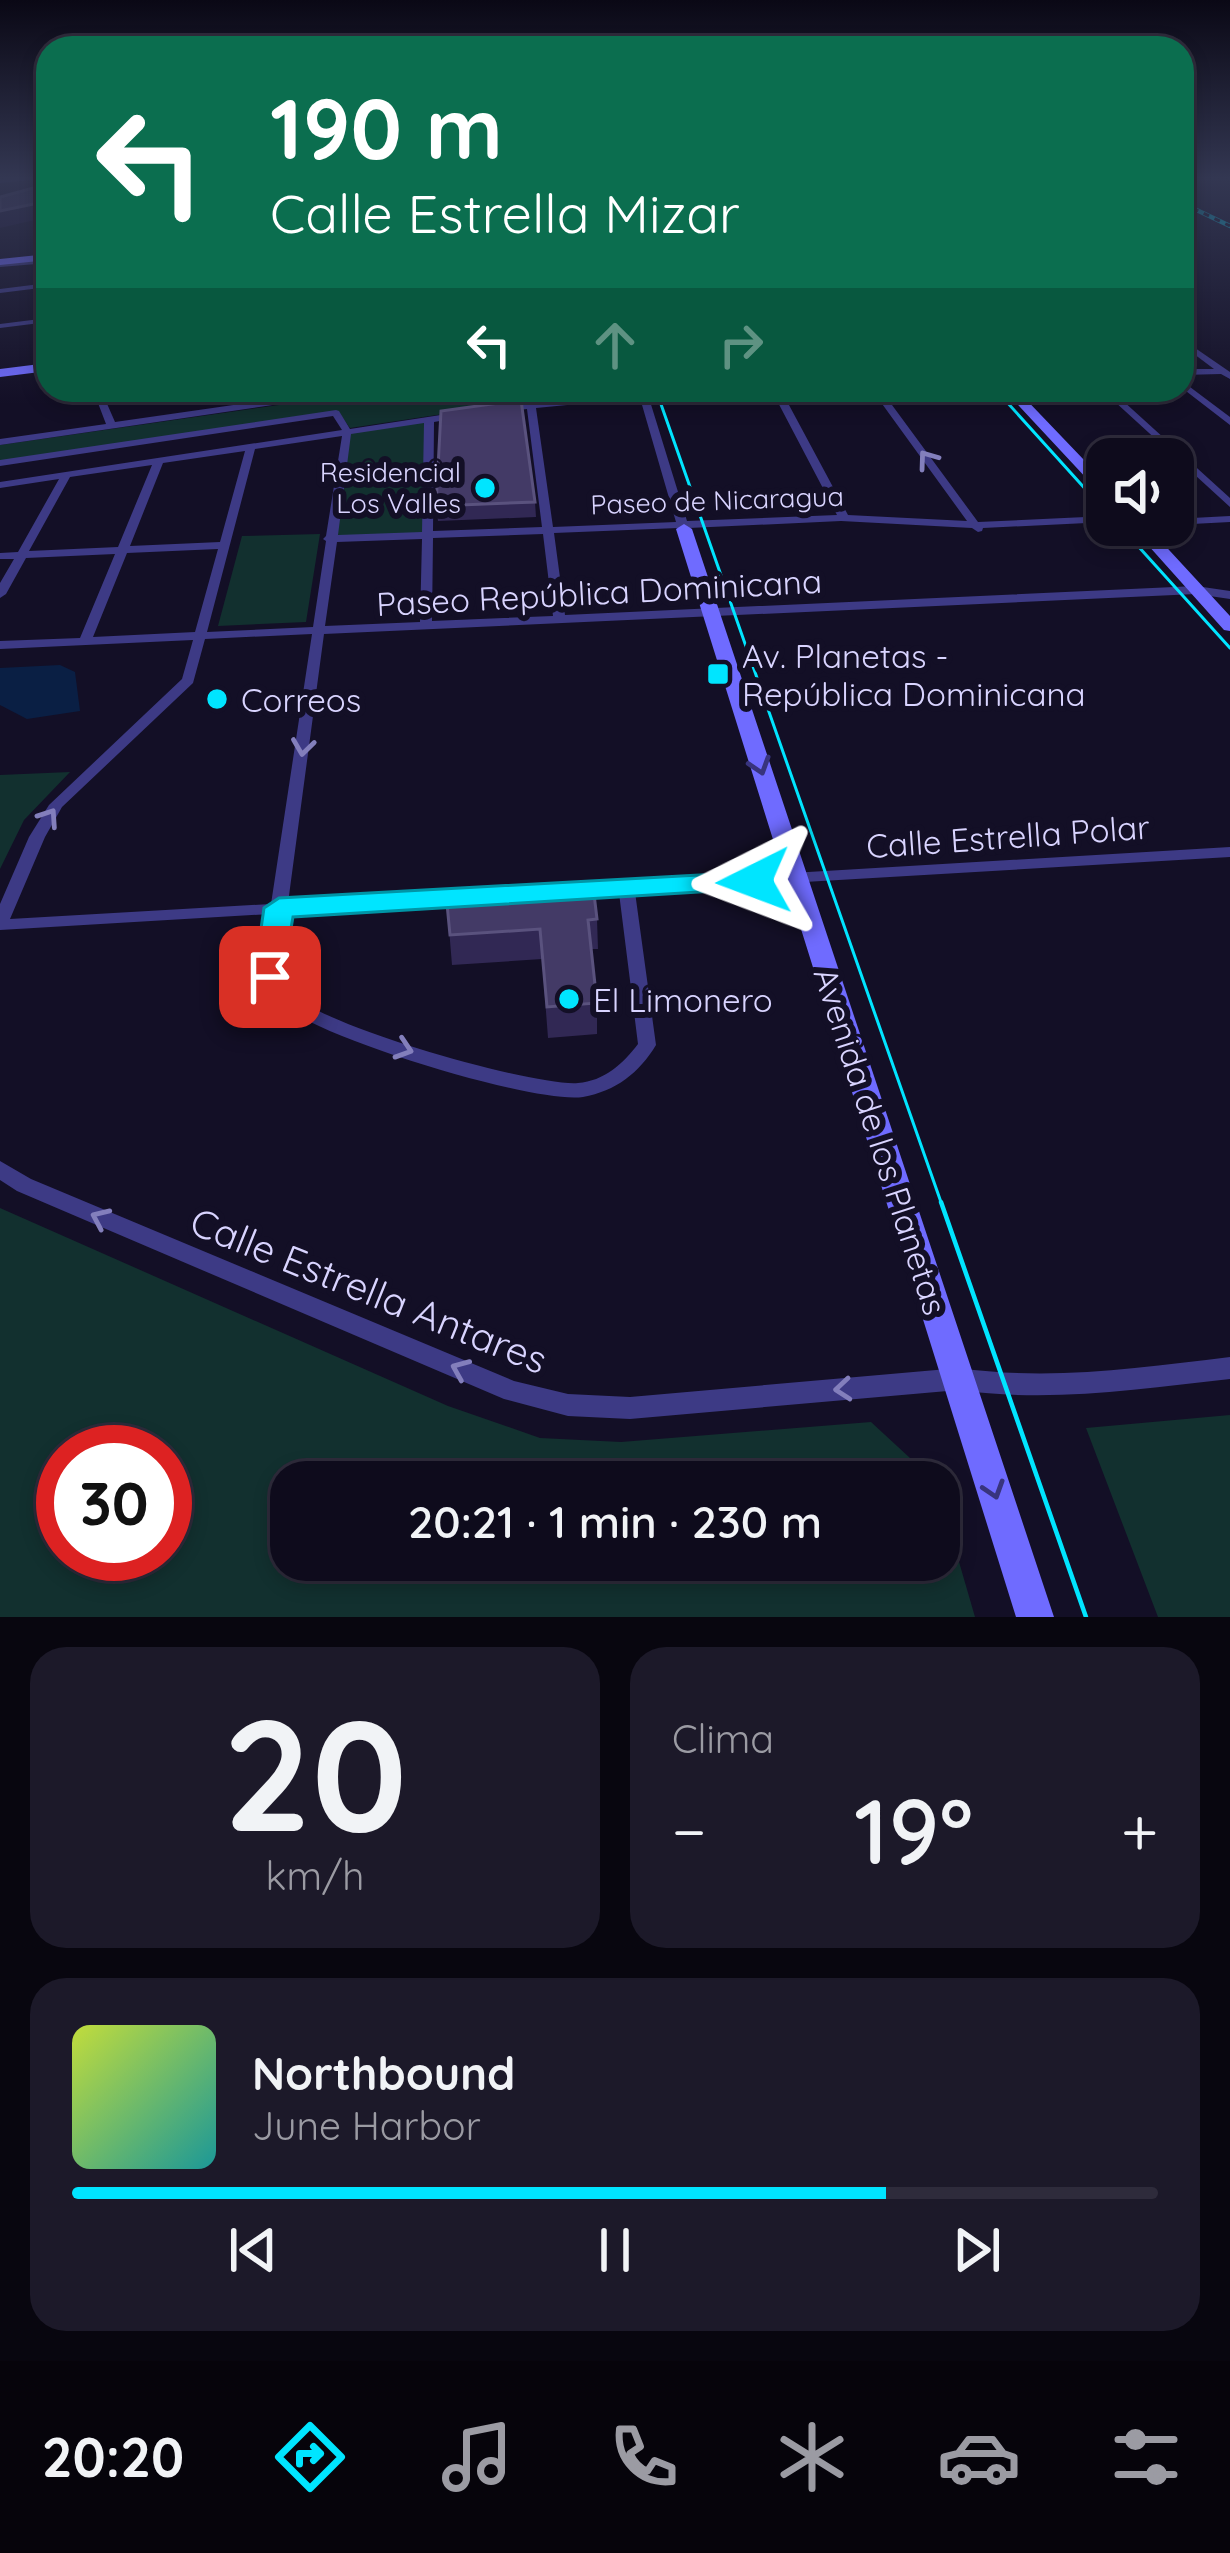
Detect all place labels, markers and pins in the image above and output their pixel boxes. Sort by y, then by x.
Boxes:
place label: Residencial Los Valles [320,455,461,520]
marker: Residencial Los Valles [472,475,498,501]
place label: Av. Planetas - República Dominicana [742,635,1086,714]
marker: Av. Planetas - República Dominicana [705,661,731,687]
place label: Correos [241,679,361,720]
marker: Correos [204,686,230,712]
pin [219,926,321,1028]
place label: El Limonero [593,979,773,1020]
marker: El Limonero [556,986,582,1012]

